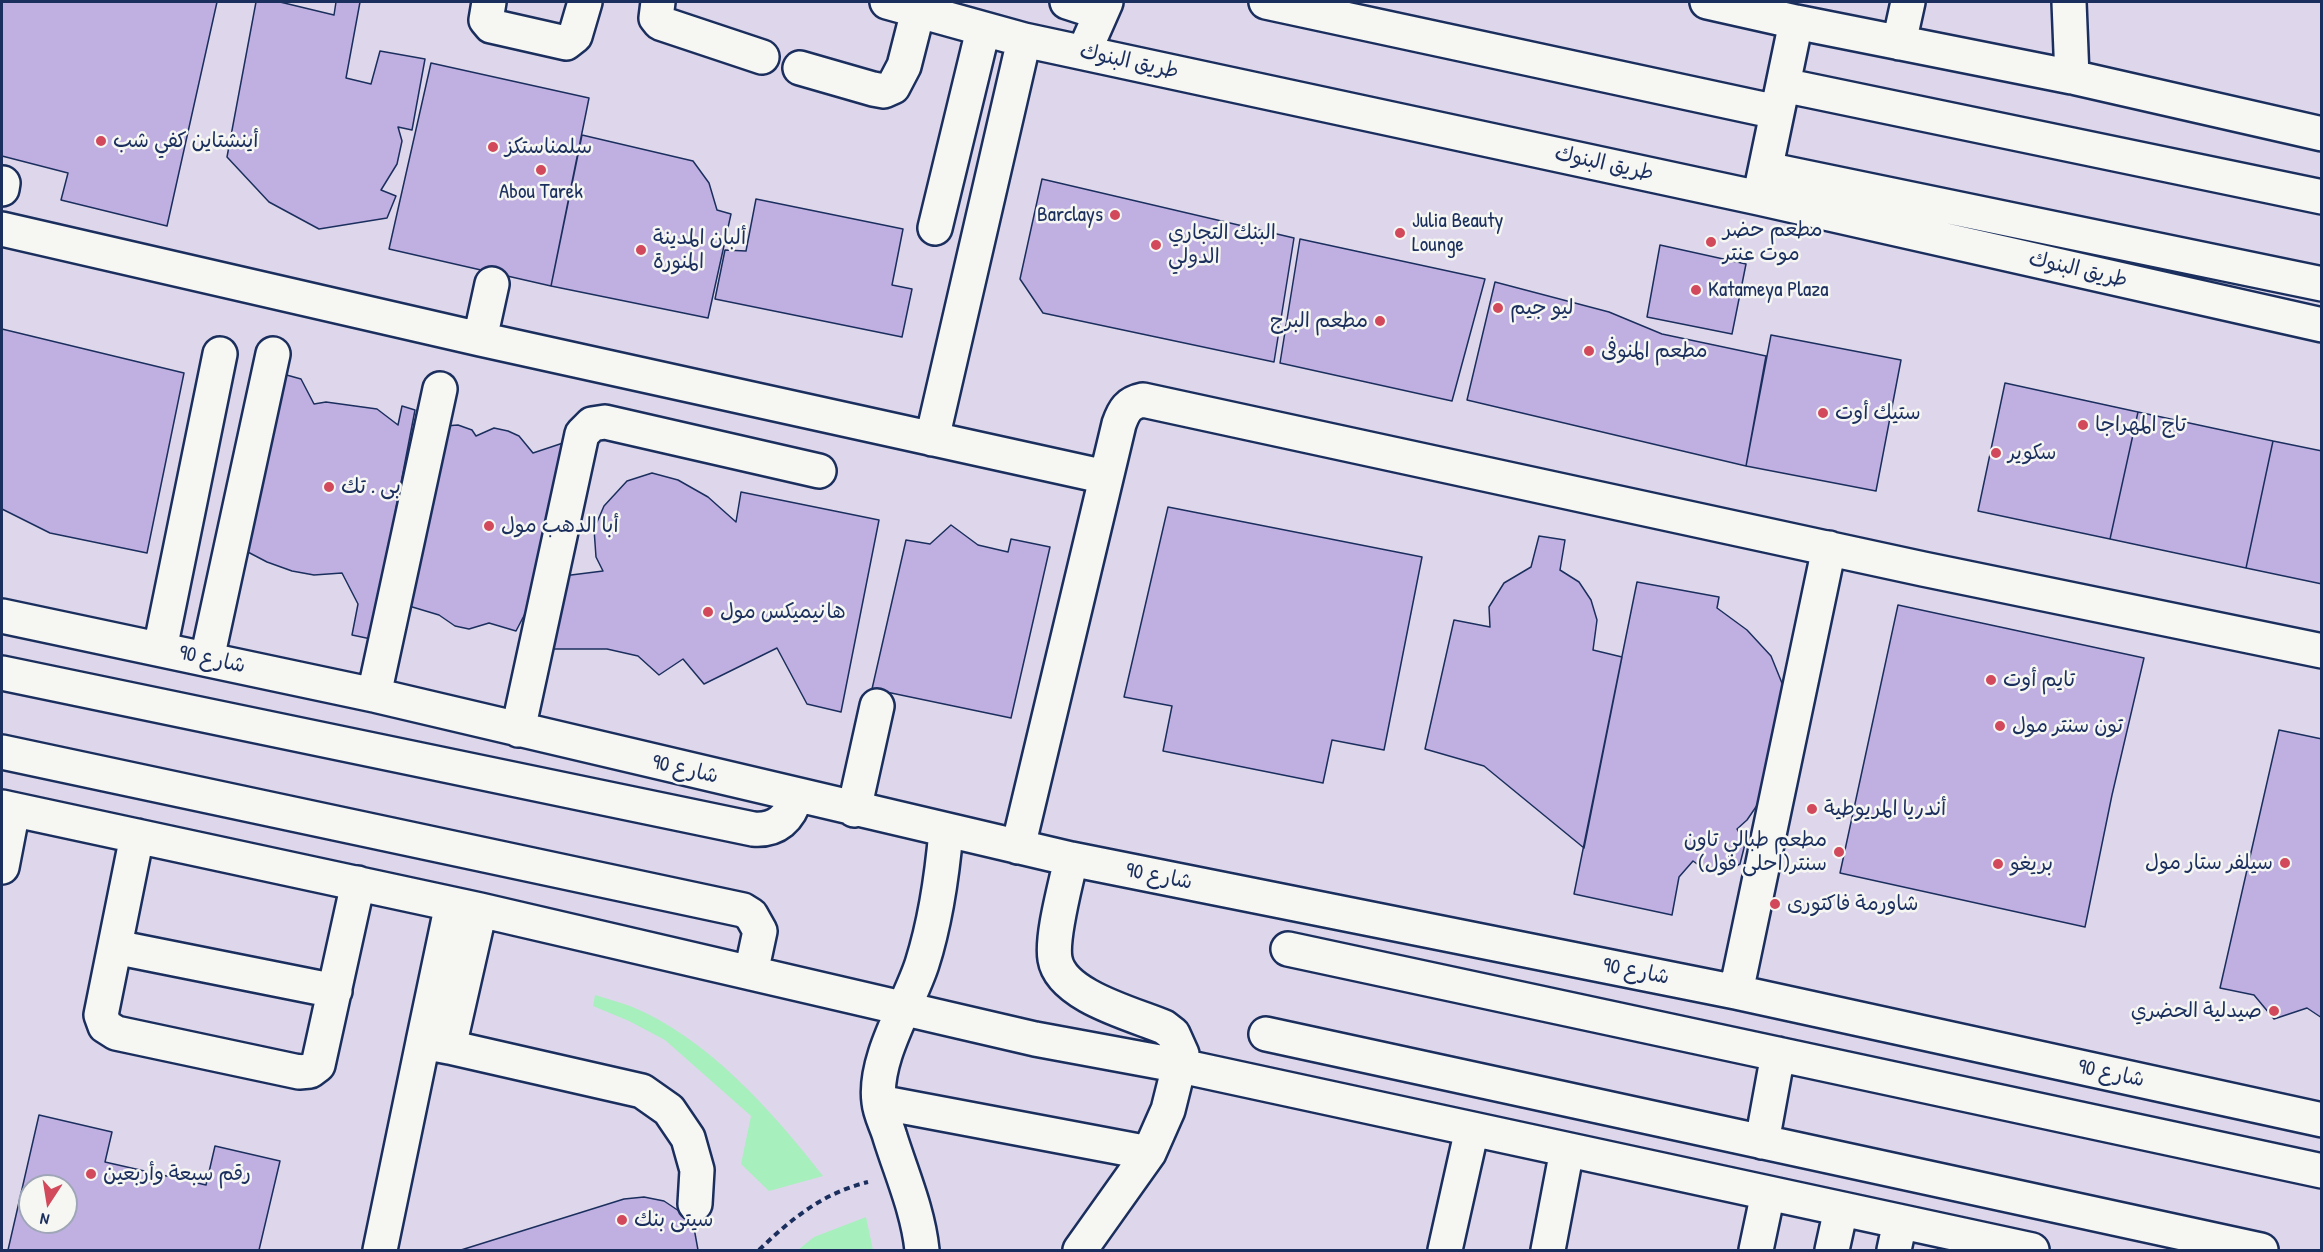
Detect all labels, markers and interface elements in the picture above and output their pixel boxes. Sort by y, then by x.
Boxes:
street label: طريق البنوك [1077,39,1181,85]
place label: أينشتاين كفي شب [113,128,258,154]
marker: أينشتاين كفي شب [94,134,108,148]
place label: سلمناستكز [505,134,592,160]
marker: سلمناستكز [486,140,500,154]
street label: طريق البنوك [1552,141,1656,187]
marker: Abou Tarek [534,163,548,177]
place label: Abou Tarek [499,179,583,205]
place label: Barclays [1037,202,1103,228]
marker: Barclays [1108,208,1122,222]
place label: Julia Beauty Lounge [1412,208,1503,258]
place label: مطعم حضر موت عنتر [1723,217,1823,267]
place label: البنك التجاري الدولي [1168,220,1276,270]
place label: ألبان المدينة المنورة [653,225,746,275]
marker: Julia Beauty Lounge [1393,226,1407,240]
marker: مطعم حضر موت عنتر [1704,235,1718,249]
marker: البنك التجاري الدولي [1149,238,1163,252]
marker: ألبان المدينة المنورة [634,243,648,257]
street label: طريق البنوك [2026,246,2130,294]
place label: Katameya Plaza [1708,277,1828,303]
marker: Katameya Plaza [1689,283,1703,297]
place label: ليو جيم [1510,295,1574,321]
marker: ليو جيم [1491,301,1505,315]
place label: مطعم البرج [1270,308,1368,334]
marker: مطعم البرج [1373,314,1387,328]
place label: مطعم المنوفى [1601,338,1708,364]
marker: مطعم المنوفى [1582,344,1596,358]
place label: ستيك أوت [1835,400,1921,426]
marker: ستيك أوت [1816,406,1830,420]
place label: تاج المهراجا [2095,412,2186,438]
marker: تاج المهراجا [2076,418,2090,432]
place label: سكوير [2008,440,2057,466]
marker: سكوير [1989,446,2003,460]
place label: بى . تك [341,474,401,500]
marker: بى . تك [322,480,336,494]
place label: أبا الدهب مول [501,513,619,539]
marker: أبا الدهب مول [482,519,496,533]
place label: هانيميكس مول [720,599,846,625]
marker: هانيميكس مول [701,605,715,619]
street label: شارع 90 [176,641,248,679]
place label: تايم أوت [2003,667,2075,693]
marker: تايم أوت [1984,673,1998,687]
place label: تون سنتر مول [2012,713,2123,739]
marker: تون سنتر مول [1993,719,2007,733]
street label: شارع 90 [649,750,721,790]
place label: أندريا المريوطية [1824,796,1946,822]
marker: أندريا المريوطية [1805,802,1819,816]
place label: مطعم طبالي تاون سنتر(احلى فول) [1684,827,1827,877]
marker: مطعم طبالي تاون سنتر(احلى فول) [1832,845,1846,859]
place label: سيلفر ستار مول [2145,850,2273,876]
place label: بريغو [2010,851,2053,877]
marker: سيلفر ستار مول [2278,856,2292,870]
marker: بريغو [1991,857,2005,871]
street label: شارع 90 [1124,858,1194,896]
place label: شاورمة فاكتورى [1787,891,1918,917]
marker: شاورمة فاكتورى [1768,897,1782,911]
street label: شارع 90 [1601,953,1671,991]
place label: صيدلية الحضري [2131,998,2262,1024]
marker: صيدلية الحضري [2267,1004,2281,1018]
street label: شارع 90 [2075,1055,2147,1093]
place label: رقم سبعة وأربعين [103,1161,251,1187]
marker: رقم سبعة وأربعين [84,1167,98,1181]
north arrow [18,1174,78,1234]
place label: سيتى بنك [634,1207,714,1233]
text: N [38,1208,51,1231]
marker: سيتى بنك [615,1213,629,1227]

